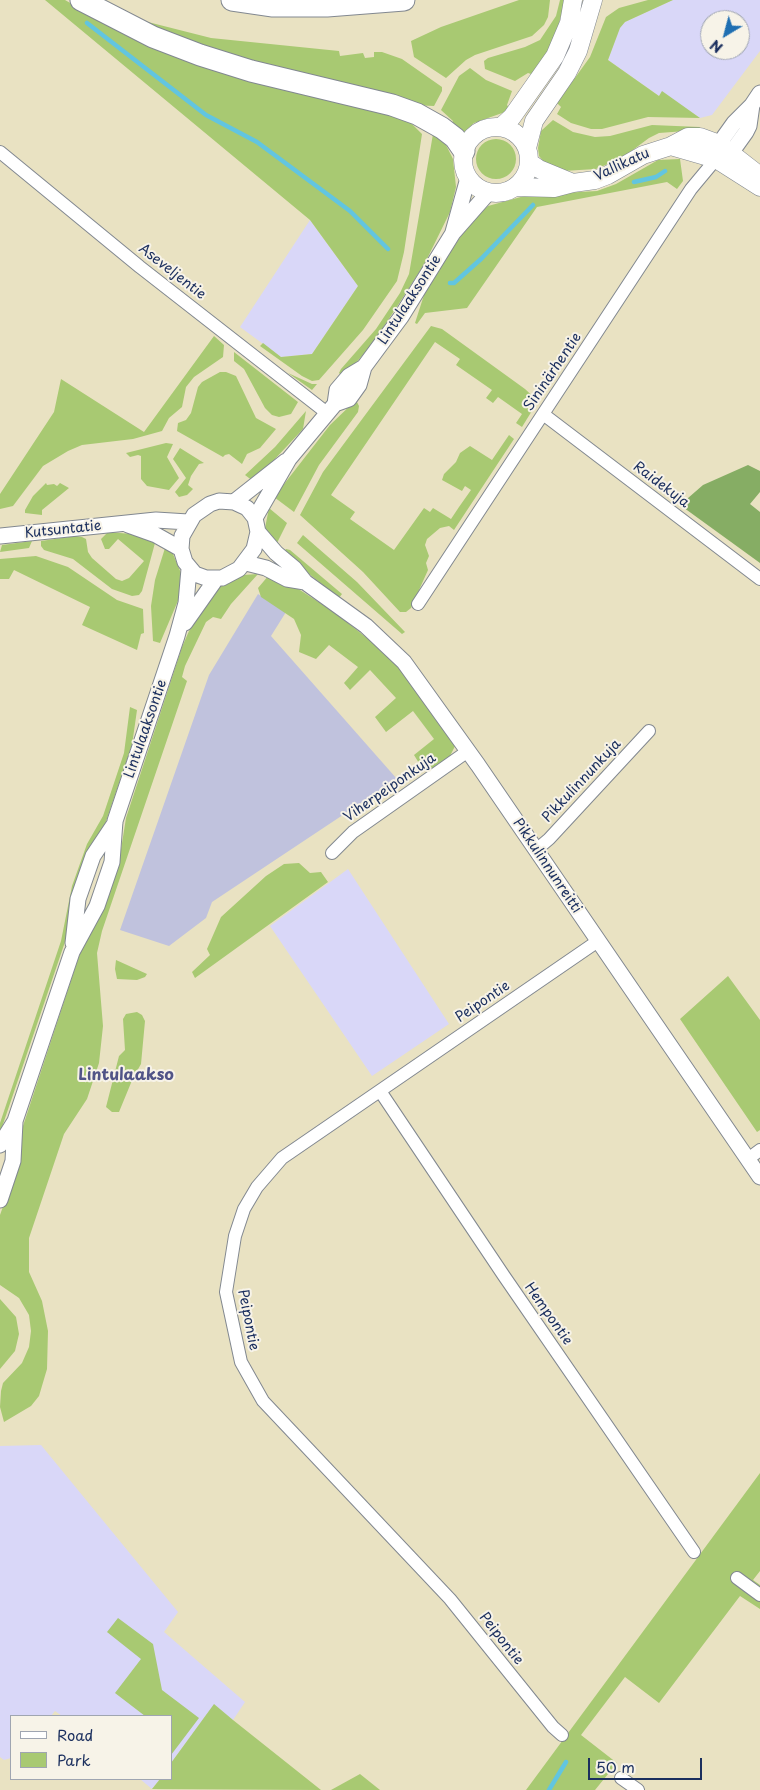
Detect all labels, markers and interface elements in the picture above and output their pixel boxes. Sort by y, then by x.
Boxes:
north arrow [700,10,750,60]
text: N [706,35,727,58]
street label: Vallikatu [592,145,652,185]
street label: Aseveljentie [135,241,209,303]
street label: Lintulaaksontie [375,252,445,348]
street label: Sininärhentie [521,330,585,414]
street label: Raidekuja [630,458,692,512]
street label: Kutsuntatie [24,518,102,542]
street label: Lintulaaksontie [121,677,171,781]
street label: Pikkulinnunkuja [539,736,625,826]
street label: Viherpeiponkuja [341,750,439,826]
street label: Pikkulinnunreitti [509,815,585,917]
street label: Peipontie [453,978,513,1026]
district label: Lintulaakso [78,1066,174,1086]
street label: Hempontie [520,1280,576,1348]
street label: Peipontie [234,1288,262,1352]
street label: Peipontie [475,1610,527,1668]
legend [10,1715,172,1780]
text: Road [57,1723,93,1746]
text: Park [57,1748,91,1771]
scale bar [590,1748,704,1780]
text: 50 m [596,1755,635,1778]

